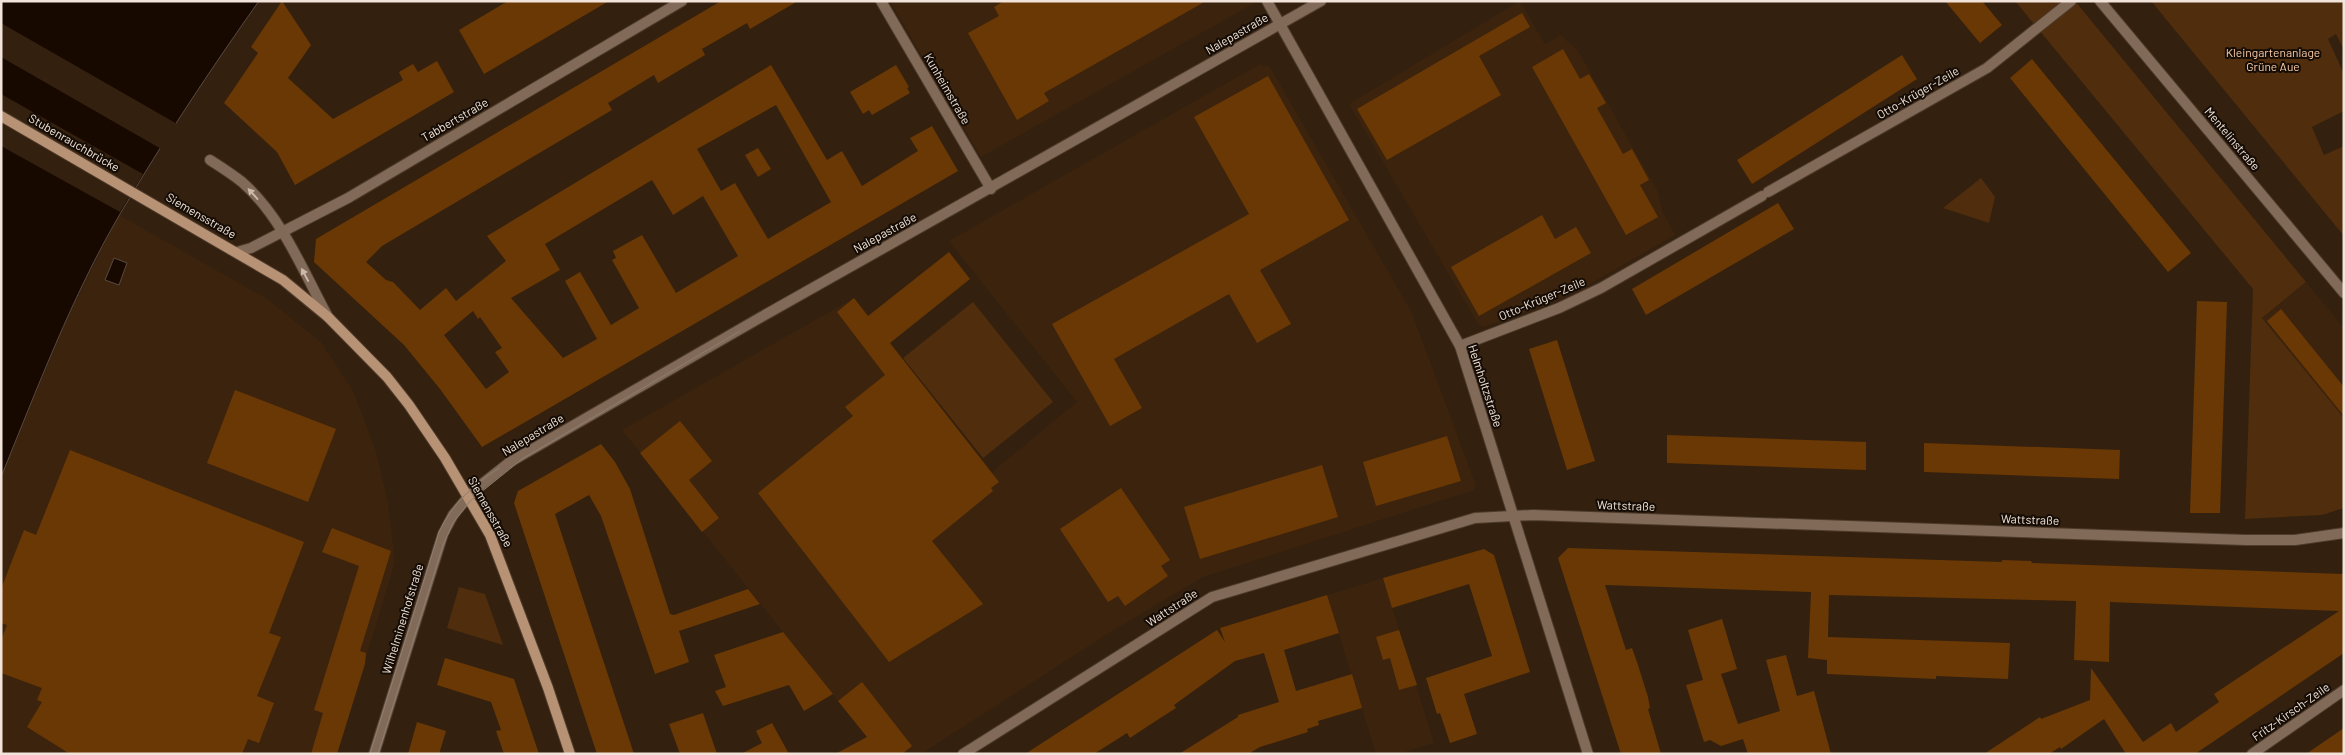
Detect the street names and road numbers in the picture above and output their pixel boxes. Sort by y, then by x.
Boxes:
street label: Nalepastraße [1203,10,1270,57]
street label: Kunheimstraße [922,51,974,126]
street label: Otto-Krüger-Zeile [1874,63,1961,121]
street label: Tabbertstraße [419,94,490,144]
street label: Mentelinstraße [2202,104,2263,173]
street label: Stubenrauchbrücke [27,110,122,174]
street label: Siemensstraße [164,189,239,241]
street label: Nalepastraße [851,209,918,255]
street label: Otto-Krüger-Zeile [1496,274,1587,323]
street label: Helmholtzstraße [1466,343,1506,429]
street label: Nalepastraße [499,410,566,458]
street label: Siemensstraße [466,474,516,549]
street label: Wattstraße [1597,497,1655,513]
street label: Wattstraße [2001,511,2059,527]
street label: Wilhelminenhofstraße [379,562,426,676]
street label: Wattstraße [1143,585,1200,629]
street label: Fritz-Kirsch-Zeile [2249,679,2332,743]

